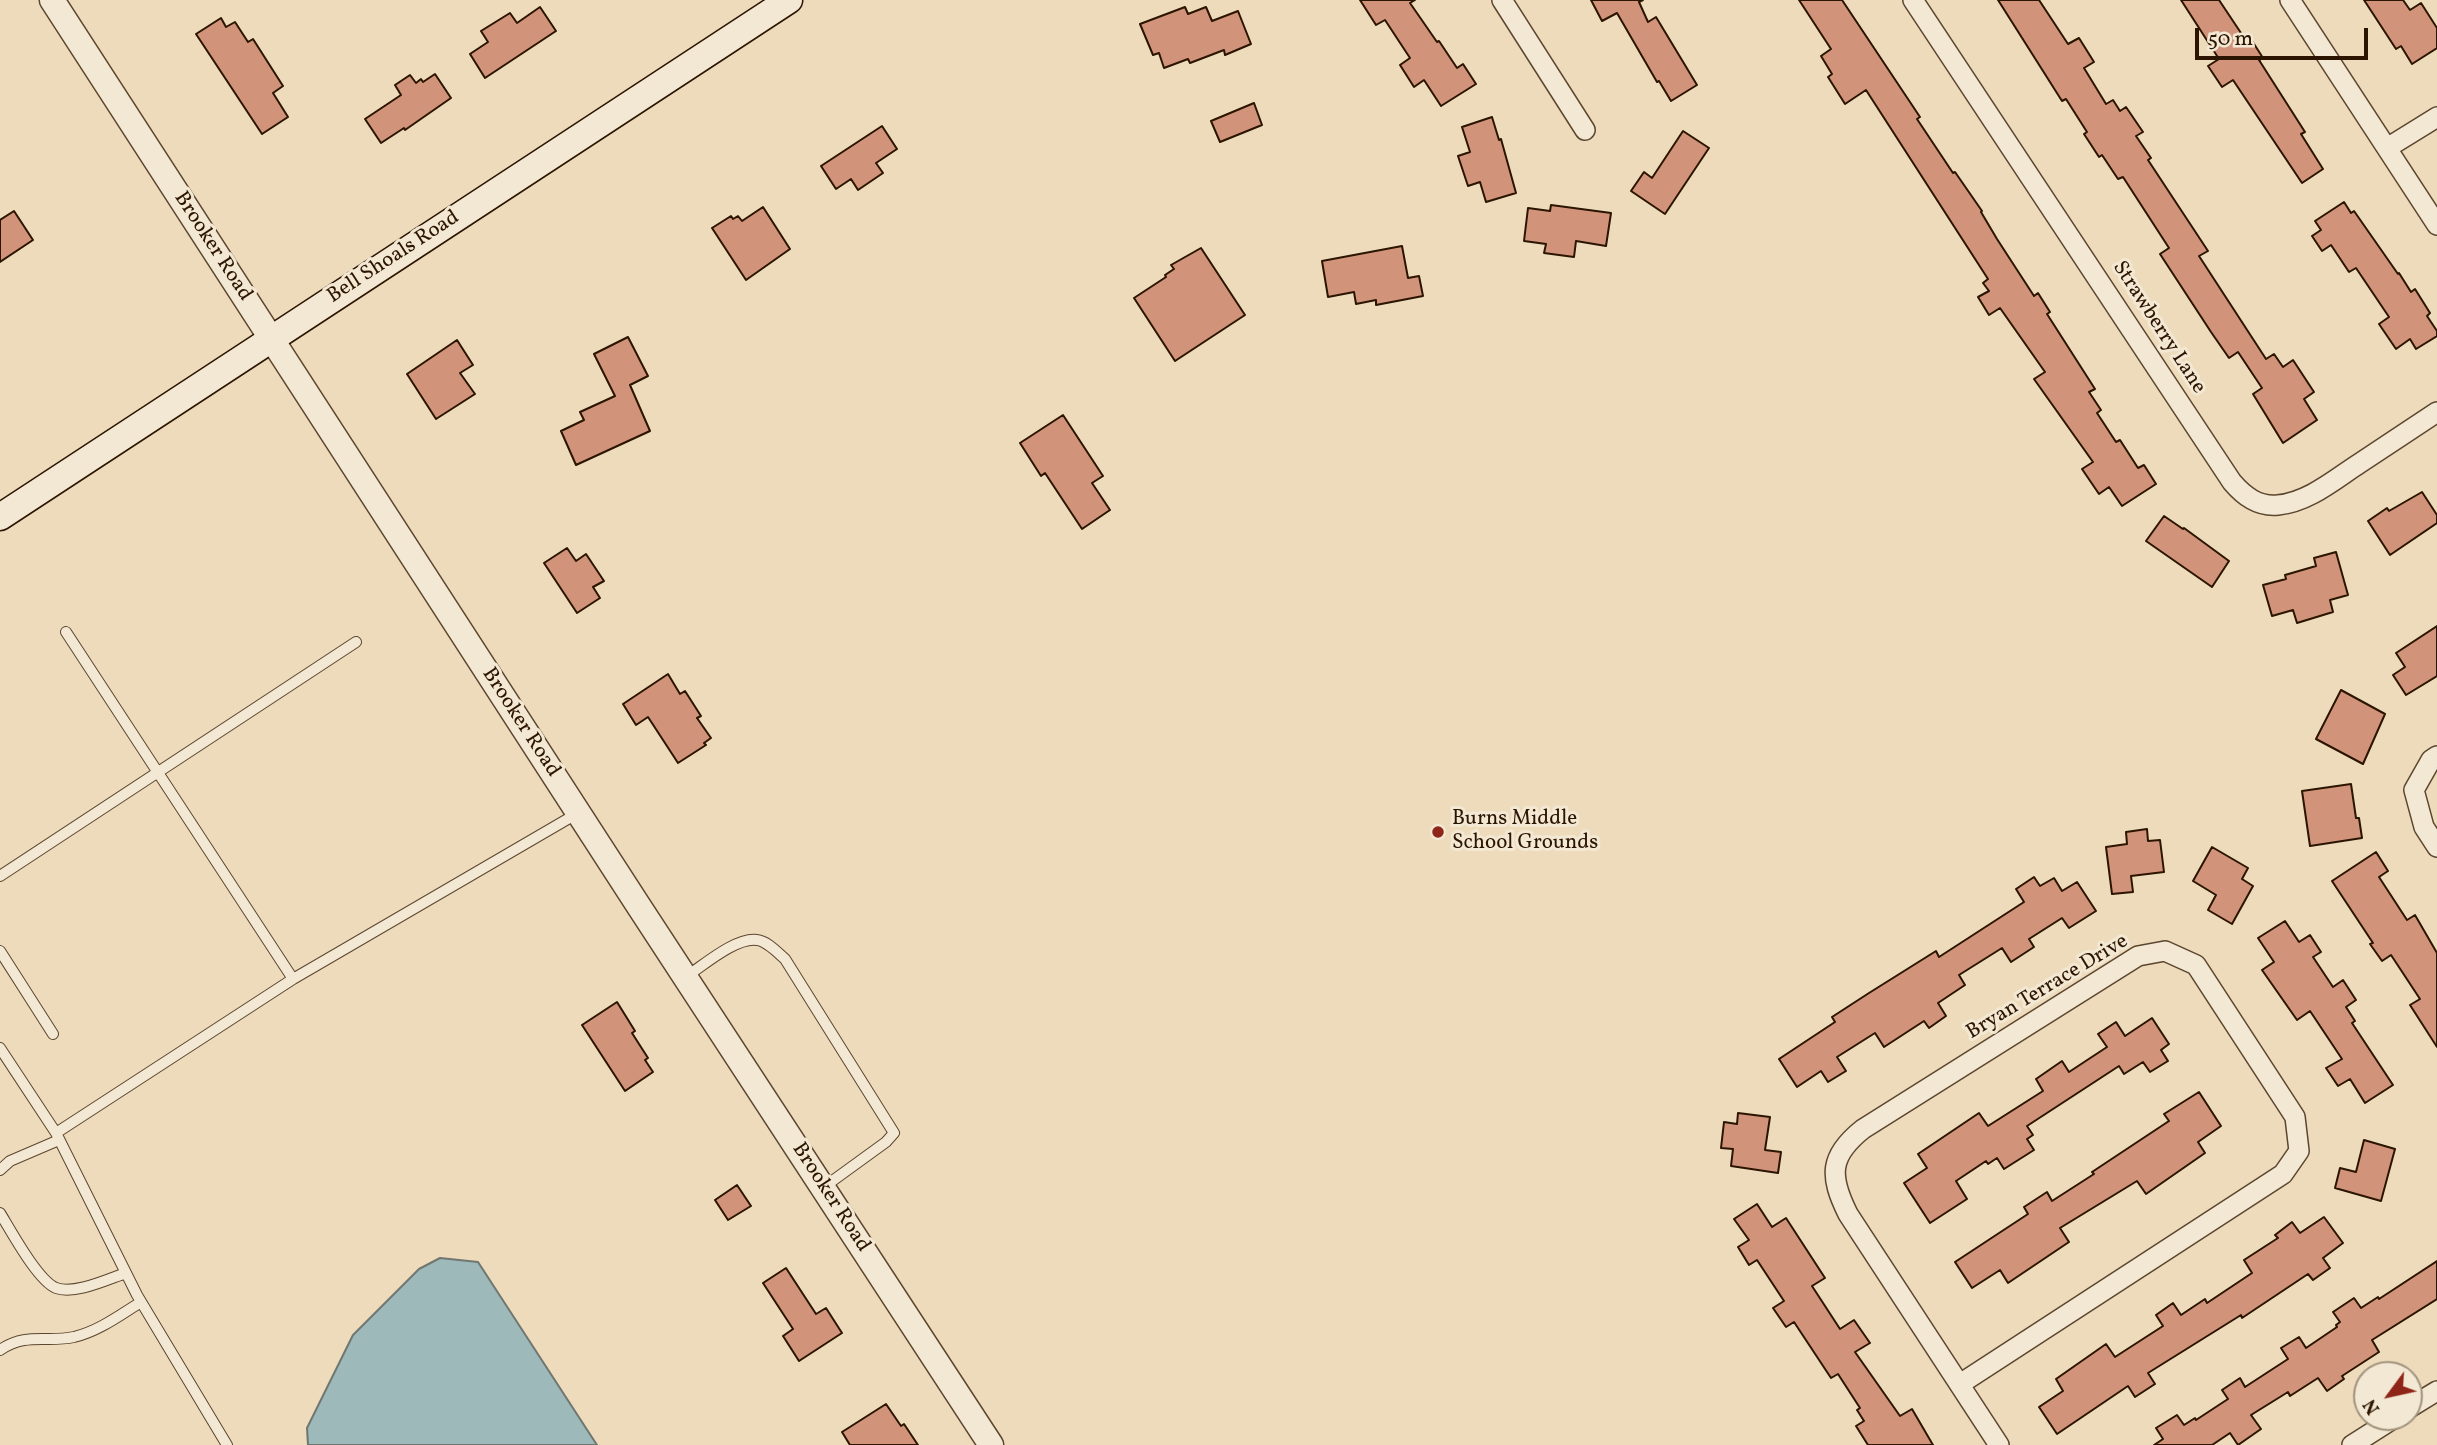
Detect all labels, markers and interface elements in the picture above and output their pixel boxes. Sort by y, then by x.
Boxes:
scale bar [2199,14,2372,58]
text: 50 m [2208,25,2253,54]
street label: Brooker Road [167,188,257,306]
street label: Bell Shoals Road [323,206,465,310]
street label: Strawberry Lane [2106,257,2210,399]
street label: Brooker Road [475,664,565,782]
place label: Burns Middle School Grounds [1452,807,1598,857]
marker: Burns Middle School Grounds [1430,824,1446,840]
street label: Bryan Terrace Drive [1963,930,2133,1046]
street label: Brooker Road [785,1139,875,1257]
north arrow [2353,1361,2423,1431]
text: N [2357,1393,2387,1419]

